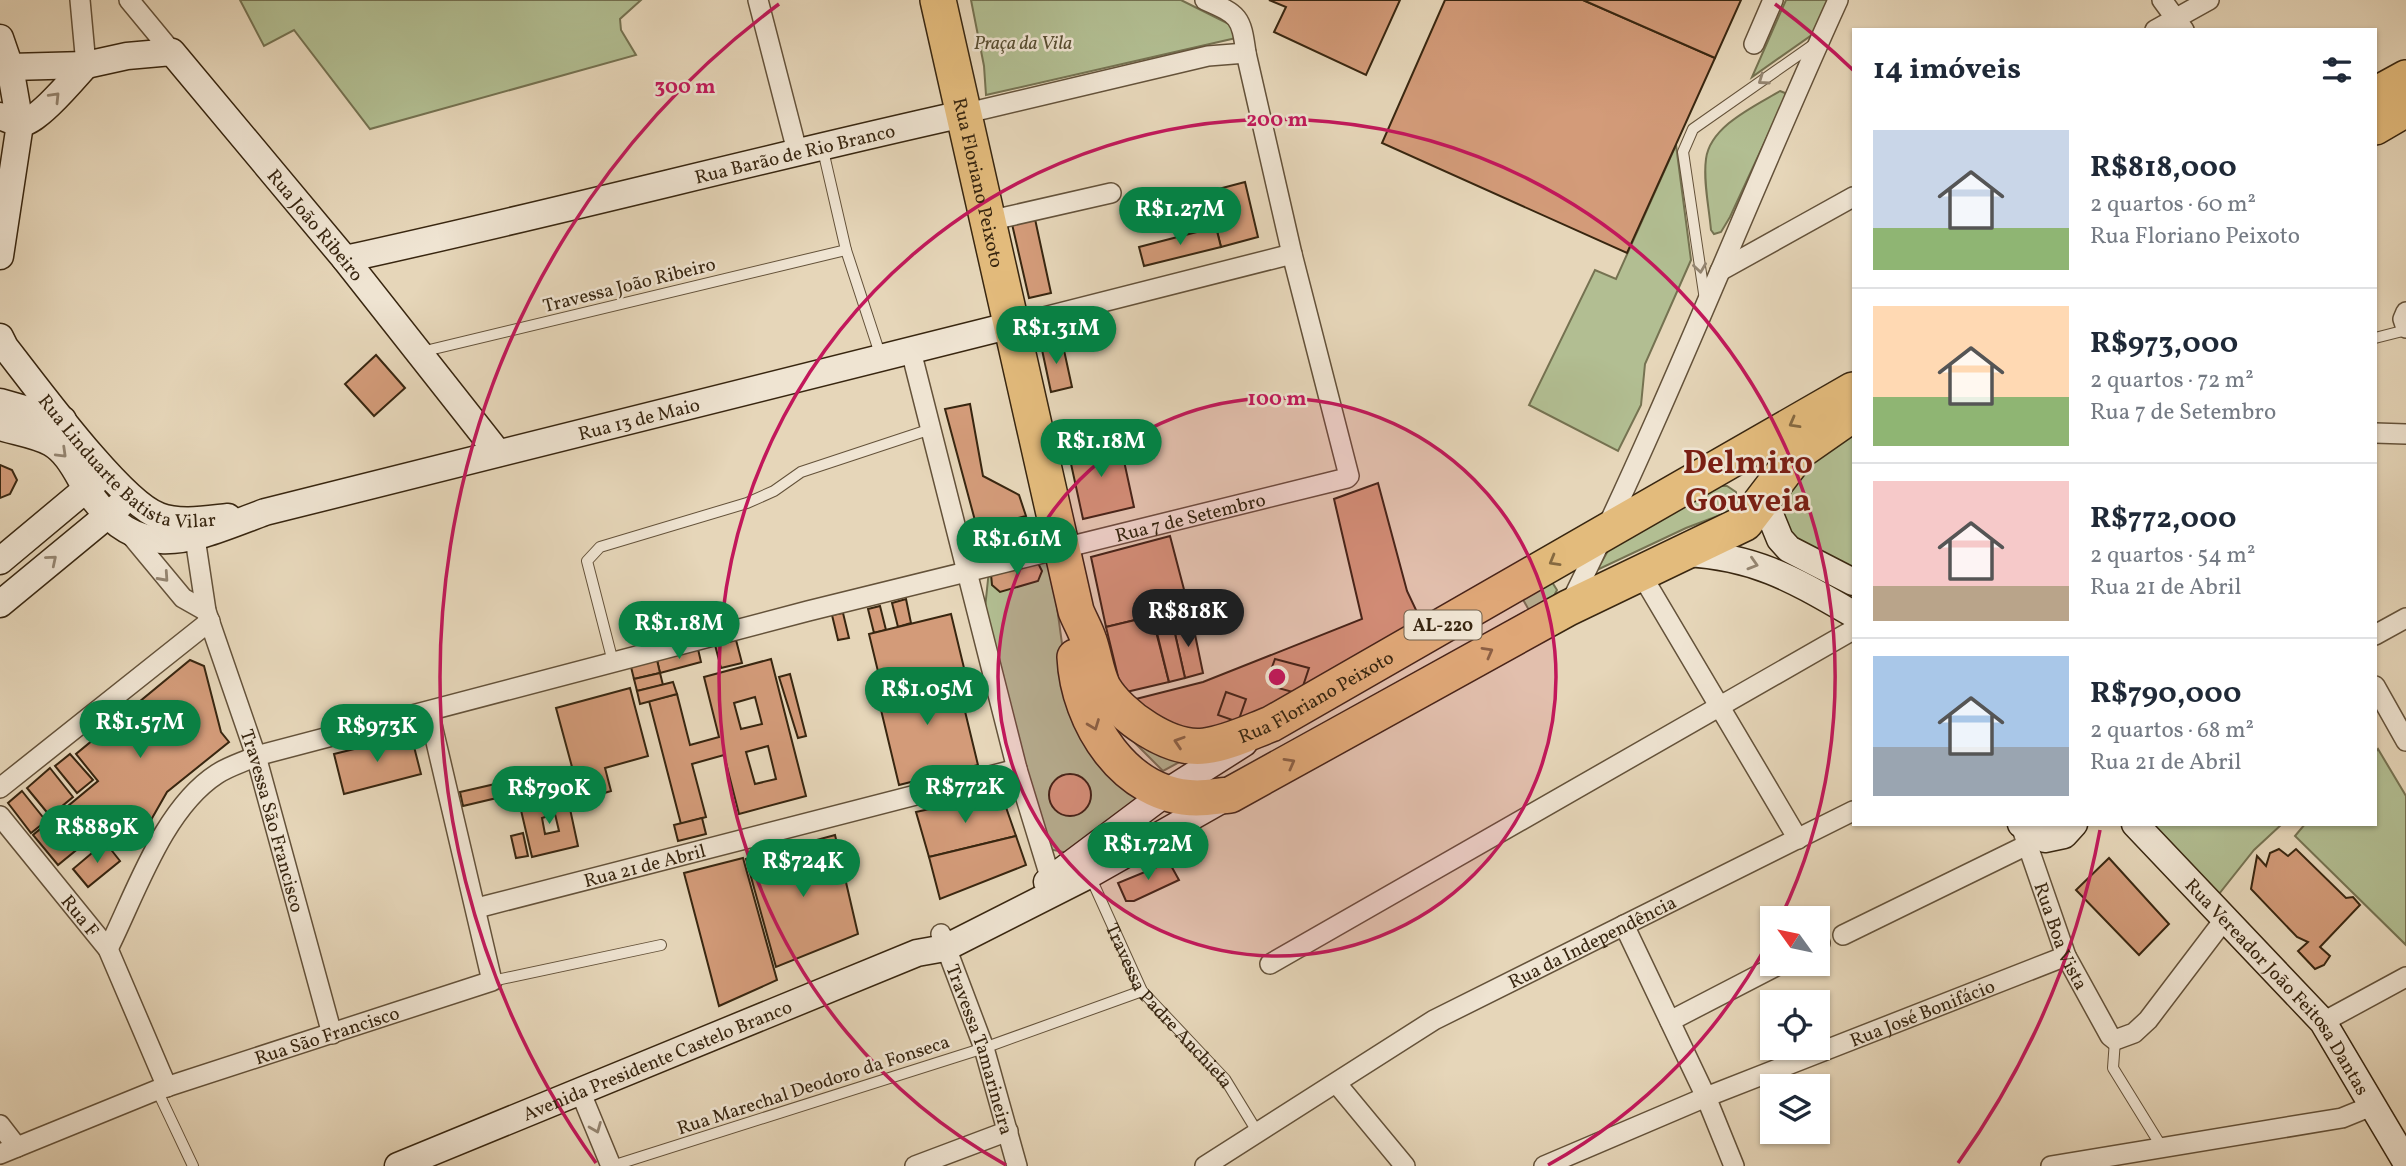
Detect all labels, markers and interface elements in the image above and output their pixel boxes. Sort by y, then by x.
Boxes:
park label: Praça da Vila [974,31,1072,57]
text: 14 imóveis [1873,49,2021,91]
icon: filters [2318,51,2356,89]
one-way arrow [1758,72,1771,85]
text: 300 m [655,73,715,102]
one-way arrow [47,92,60,105]
street label: Rua Floriano Peixoto [945,95,1009,270]
text: 200 m [1246,106,1308,135]
street label: Rua Barão de Rio Branco [692,119,898,192]
text: R$818,000 [2090,147,2237,189]
icon: home [1929,158,2013,242]
street label: Rua João Ribeiro [260,164,369,287]
pin: R$1.27M [1115,188,1245,247]
text: 2 quartos · 60 m² [2090,189,2256,221]
text: R$1.27M [1135,194,1225,226]
text: Rua Floriano Peixoto [2090,221,2300,253]
street label: Travessa João Ribeiro [540,252,719,320]
one-way arrow [1692,262,1707,274]
pin: R$1.31M [991,306,1121,366]
text: R$1.31M [1012,313,1100,345]
text: R$973,000 [2090,323,2238,365]
icon: home [1929,334,2013,418]
text: 2 quartos · 72 m² [2090,365,2254,397]
text: 100 m [1247,385,1307,414]
street label: Rua Linduarte Batista Vilar [31,389,217,536]
street label: Rua 13 de Maio [576,393,703,448]
text: Rua 7 de Setembro [2090,397,2276,429]
one-way arrow [1789,415,1801,428]
pin: R$1.18M [1036,420,1166,479]
text: R$1.18M [1057,426,1145,458]
district label: Delmiro Gouveia [1683,442,1813,526]
one-way arrow [54,444,67,457]
street label: Rua 7 de Setembro [1113,488,1268,550]
text: R$772,000 [2090,498,2236,540]
icon: home [1929,509,2013,593]
pin: R$1.61M [952,518,1082,577]
text: R$1.61M [973,524,1061,556]
text: 2 quartos · 54 m² [2090,540,2255,572]
one-way arrow [1549,553,1562,566]
one-way arrow [1747,555,1759,570]
one-way arrow [44,556,57,568]
one-way arrow [155,569,168,582]
text: Rua 21 de Abril [2090,572,2241,604]
pin: R$818K [1131,590,1245,649]
text: R$818K [1148,596,1228,628]
pin: R$1.18M [614,602,744,661]
text: R$1.18M [635,608,723,640]
road number: AL-220 [1404,610,1482,640]
street label: Rua Floriano Peixoto [1235,645,1399,751]
one-way arrow [1481,647,1494,660]
centre of rings [1265,665,1289,689]
pin: R$1.05M [862,668,992,727]
text: R$790,000 [2090,673,2242,715]
text: R$1.05M [881,674,973,706]
icon: home [1929,684,2013,768]
pin: R$1.57M [75,700,205,760]
pin: R$973K [320,704,434,764]
text: R$1.57M [96,707,184,739]
text: R$973K [337,711,417,743]
text: 2 quartos · 68 m² [2090,715,2254,747]
one-way arrow [1085,719,1099,731]
street label: Travessa São Francisco [233,726,309,916]
one-way arrow [1173,735,1185,750]
text: Rua 21 de Abril [2090,747,2241,779]
one-way arrow [1282,758,1295,771]
pin: R$790K [492,766,606,826]
pin: R$772K [908,766,1022,825]
text: R$772K [925,772,1005,804]
text: R$790K [507,773,591,805]
pin: R$889K [40,806,154,865]
text: R$889K [55,812,139,844]
pin: R$1.72M [1083,822,1213,882]
text: R$1.72M [1103,829,1193,861]
street label: Rua 21 de Abril [581,839,709,895]
pin: R$724K [746,839,860,899]
text: R$724K [762,846,844,878]
street label: Rua Vereador João Feitosa Dantas [2178,873,2375,1101]
street label: Rua Boa Vista [2026,879,2093,995]
street label: Rua F [54,890,104,943]
street label: Rua da Independência [1504,890,1681,996]
north arrow [1760,906,1830,976]
map controls [1760,906,1830,1144]
street label: Travessa Padre Anchieta [1098,919,1239,1094]
street label: Travessa Tamarineira [939,961,1019,1138]
street label: Rua José Bonifácio [1846,974,1999,1054]
button: locate [1760,990,1830,1060]
street label: Avenida Presidente Castelo Branco [519,995,796,1128]
street label: Rua São Francisco [252,1001,403,1072]
street label: Rua Marechal Deodoro da Fonseca [674,1029,953,1142]
button: layers [1760,1074,1830,1144]
one-way arrow [587,1122,601,1134]

